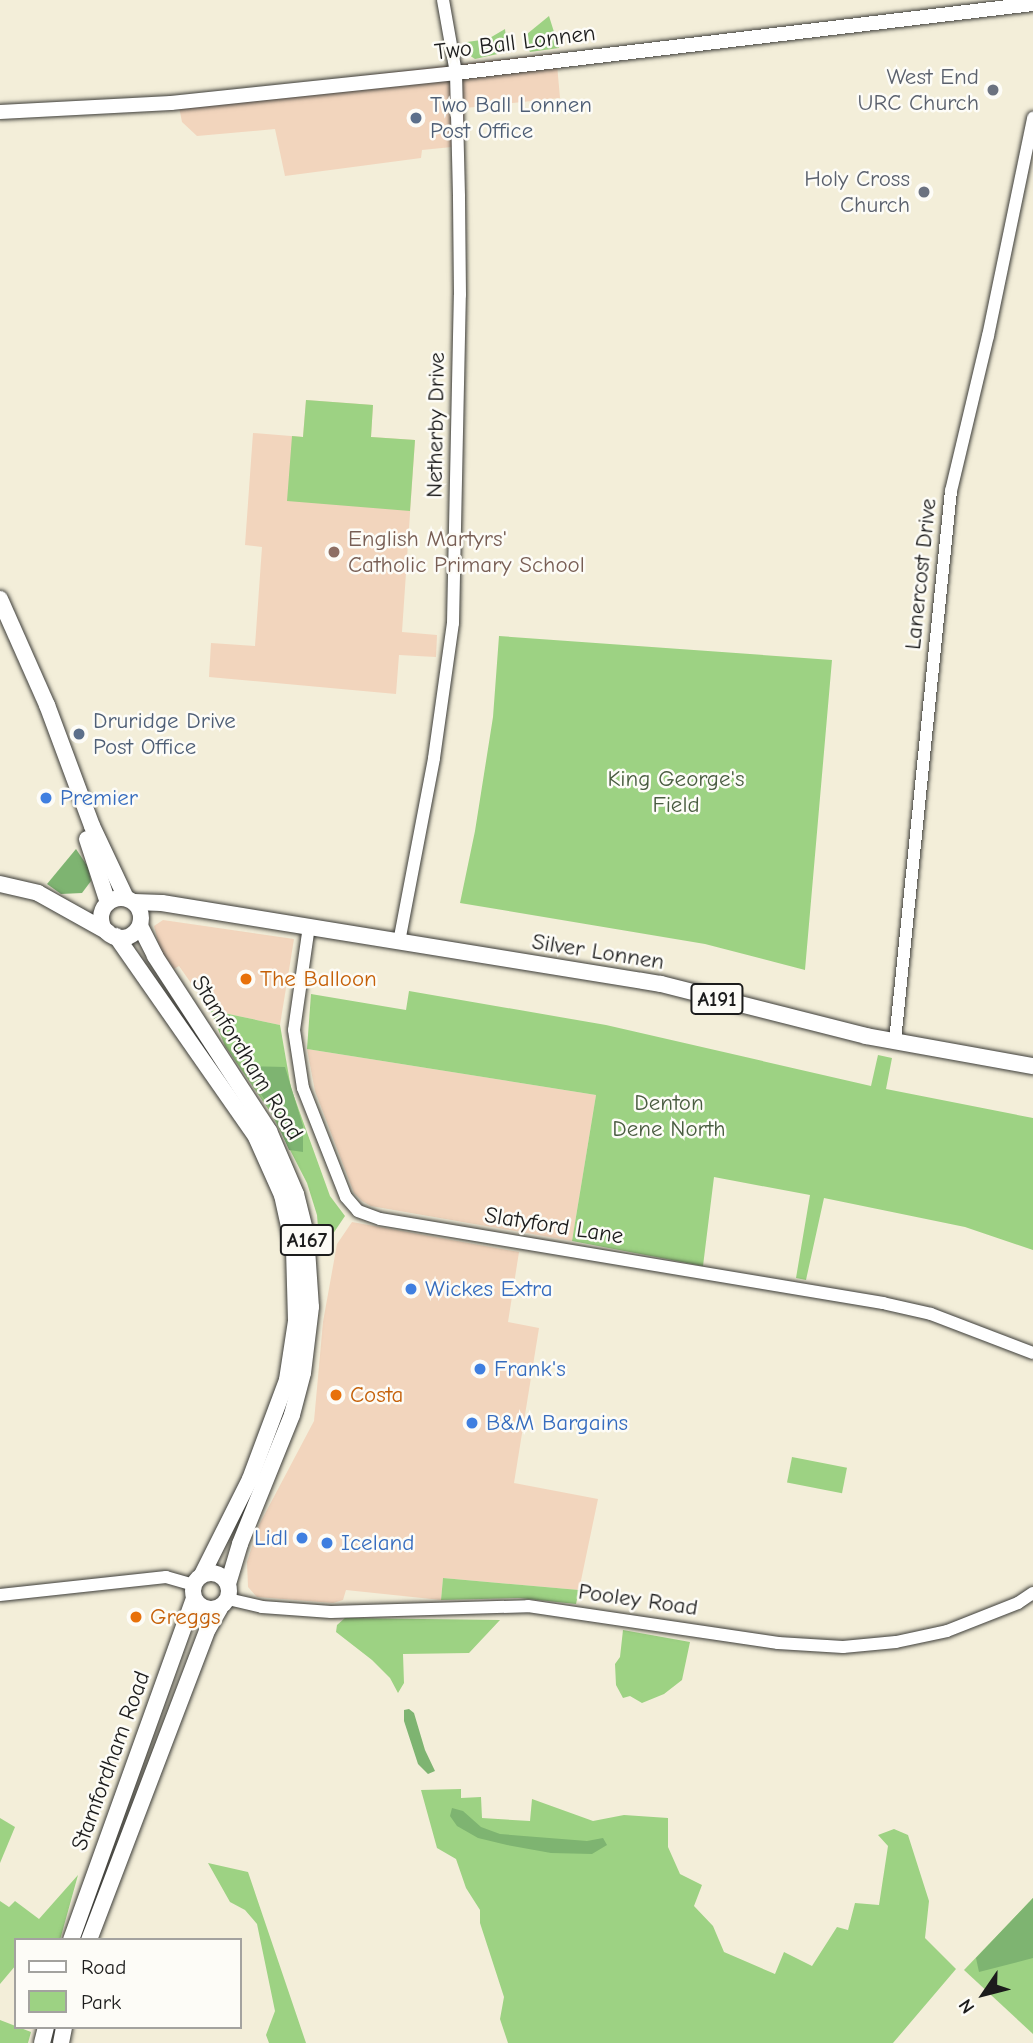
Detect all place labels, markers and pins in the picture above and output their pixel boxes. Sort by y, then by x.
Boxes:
place label: West End URC Church [858,63,979,117]
marker: West End URC Church [985,82,1001,98]
place label: Two Ball Lonnen Post Office [430,91,592,145]
marker: Two Ball Lonnen Post Office [408,110,424,126]
place label: Holy Cross Church [804,165,910,219]
marker: Holy Cross Church [916,184,932,200]
place label: English Martyrs' Catholic Primary School [348,525,585,579]
marker: English Martyrs' Catholic Primary School [326,544,342,560]
place label: Druridge Drive Post Office [93,707,236,761]
marker: Druridge Drive Post Office [71,726,87,742]
place label: Premier [60,784,138,812]
marker: Premier [38,790,54,806]
place label: The Balloon [260,965,377,993]
marker: The Balloon [238,971,254,987]
place label: Wickes Extra [425,1275,553,1303]
marker: Wickes Extra [403,1281,419,1297]
place label: Frank's [494,1355,566,1383]
marker: Frank's [472,1361,488,1377]
place label: Costa [350,1381,403,1409]
marker: Costa [328,1387,344,1403]
place label: B&M Bargains [486,1409,628,1437]
marker: B&M Bargains [464,1415,480,1431]
place label: Lidl [254,1524,288,1552]
place label: Iceland [341,1529,414,1557]
marker: Lidl [294,1530,310,1546]
marker: Iceland [319,1535,335,1551]
place label: Greggs [150,1603,221,1631]
marker: Greggs [128,1609,144,1625]

